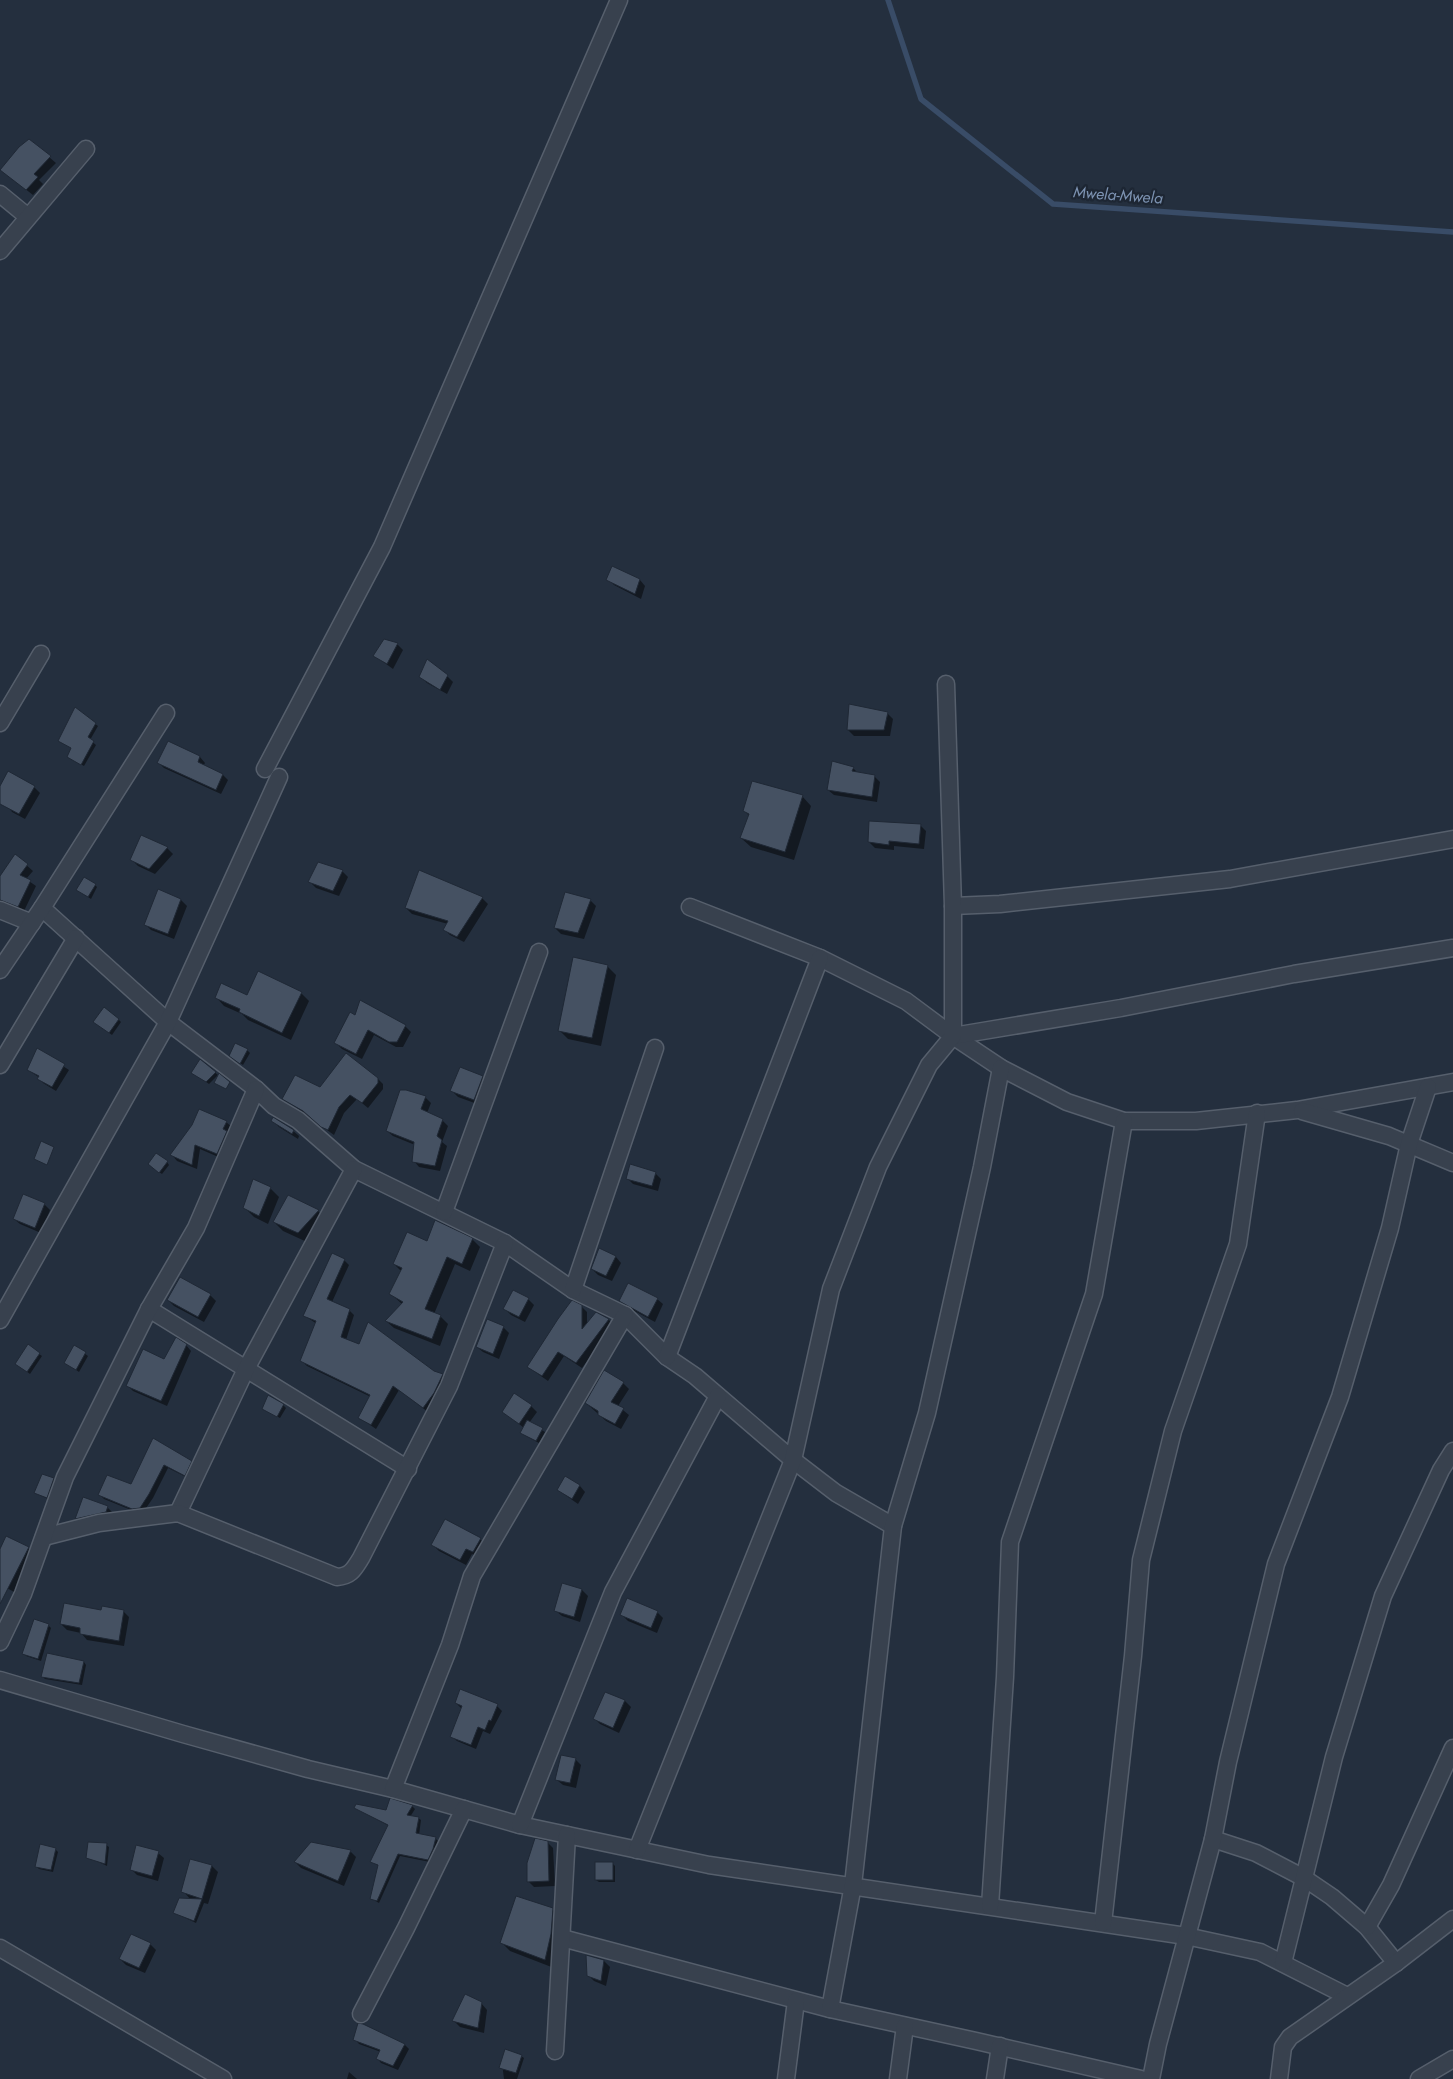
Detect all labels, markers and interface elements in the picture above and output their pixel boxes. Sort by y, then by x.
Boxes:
water label: Mwela-Mwela [1072,180,1164,210]

